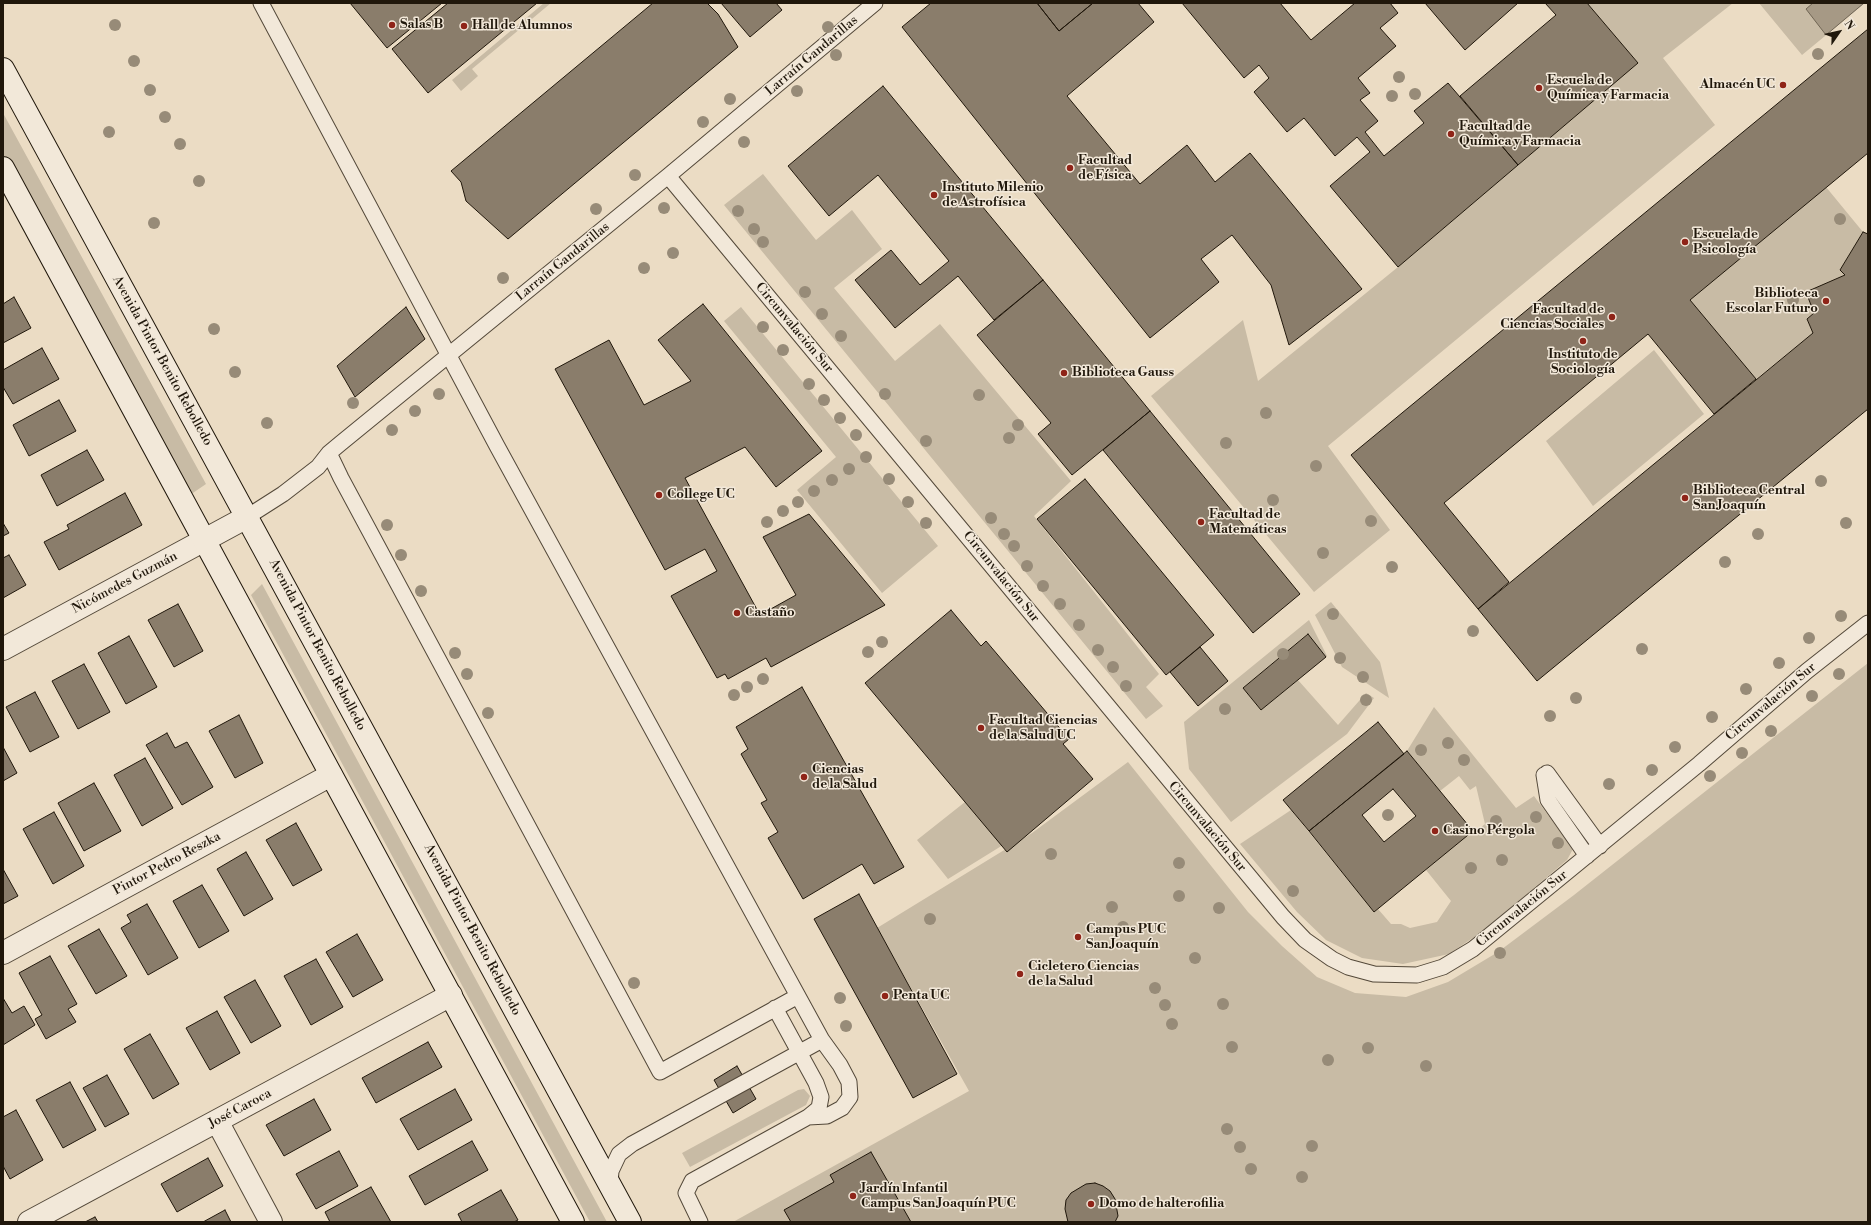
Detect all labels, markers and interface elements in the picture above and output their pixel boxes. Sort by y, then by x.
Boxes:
north arrow [1819,12,1859,52]
street label: Larraín Gandarillas [763,13,861,99]
place label: Salas B [400,17,443,33]
place label: Hall de Alumnos [472,18,572,34]
text: N [1841,18,1857,33]
marker: Salas B [387,20,397,30]
marker: Hall de Alumnos [459,21,469,31]
place label: Escuela de Química y Farmacia [1547,73,1669,104]
place label: Almacén UC [1700,77,1775,93]
marker: Almacén UC [1778,80,1788,90]
marker: Escuela de Química y Farmacia [1534,83,1544,93]
place label: Facultad de Química y Farmacia [1459,119,1581,150]
marker: Facultad de Química y Farmacia [1446,129,1456,139]
place label: Facultad de Física [1078,153,1132,184]
marker: Facultad de Física [1065,163,1075,173]
place label: Instituto Milenio de Astrofísica [942,180,1044,211]
marker: Instituto Milenio de Astrofísica [929,190,939,200]
street label: Larraín Gandarillas [513,219,613,305]
place label: Escuela de Psicología [1693,227,1758,258]
marker: Escuela de Psicología [1680,237,1690,247]
street label: Avenida Pintor Benito Rebolledo [109,273,215,449]
street label: Circunvalación Sur [752,280,836,376]
place label: Biblioteca Escolar Futuro [1726,286,1818,317]
marker: Biblioteca Escolar Futuro [1821,296,1831,306]
place label: Facultad de Ciencias Sociales [1500,302,1604,333]
marker: Facultad de Ciencias Sociales [1607,312,1617,322]
marker: Instituto de Sociología [1578,336,1588,346]
place label: Instituto de Sociología [1548,347,1618,378]
place label: Biblioteca Gauss [1072,365,1174,381]
marker: Biblioteca Gauss [1059,368,1069,378]
place label: Biblioteca Central San Joaquín [1693,483,1805,514]
place label: College UC [667,487,735,503]
marker: College UC [654,490,664,500]
marker: Biblioteca Central San Joaquín [1680,493,1690,503]
place label: Facultad de Matemáticas [1209,507,1287,538]
marker: Facultad de Matemáticas [1196,517,1206,527]
street label: Circunvalación Sur [959,528,1043,626]
street label: Nicómedes Guzmán [70,549,180,617]
street label: Avenida Pintor Benito Rebolledo [265,557,369,733]
place label: Castaño [745,605,795,621]
marker: Castaño [732,608,742,618]
street label: Circunvalación Sur [1723,660,1819,744]
place label: Facultad Ciencias de la Salud UC [989,713,1097,744]
marker: Facultad Ciencias de la Salud UC [976,723,986,733]
place label: Ciencias de la Salud [812,762,878,793]
marker: Ciencias de la Salud [799,772,809,782]
street label: Circunvalación Sur [1165,779,1249,875]
place label: Casino Pérgola [1443,823,1535,839]
marker: Casino Pérgola [1430,826,1440,836]
street label: Pintor Pedro Reszka [111,829,223,899]
street label: Avenida Pintor Benito Rebolledo [420,842,524,1018]
street label: Circunvalación Sur [1473,867,1571,951]
place label: Campus PUC San Joaquín [1086,922,1166,953]
marker: Campus PUC San Joaquín [1073,932,1083,942]
place label: Cicletero Ciencias de la Salud [1028,959,1139,990]
marker: Cicletero Ciencias de la Salud [1015,969,1025,979]
place label: Penta UC [893,988,949,1004]
marker: Penta UC [880,991,890,1001]
street label: José Caroca [206,1086,274,1132]
place label: Jardín Infantil Campus San Joaquín PUC [861,1181,1016,1212]
marker: Jardín Infantil Campus San Joaquín PUC [848,1191,858,1201]
place label: Domo de halterofilia [1099,1196,1224,1212]
marker: Domo de halterofilia [1086,1199,1096,1209]

